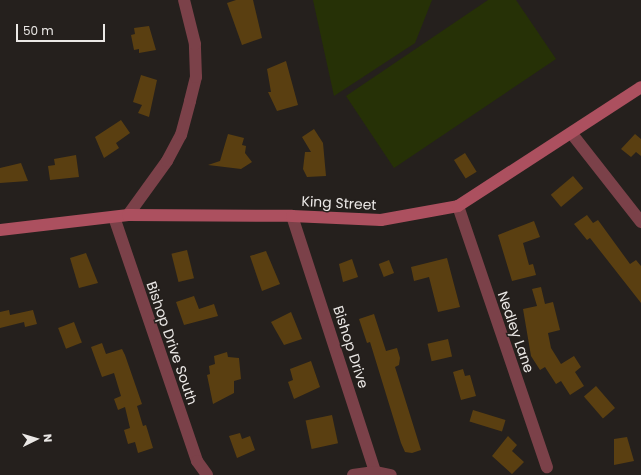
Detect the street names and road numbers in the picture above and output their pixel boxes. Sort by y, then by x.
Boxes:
street label: King Street [301,193,377,213]
street label: Bishop Drive South [143,279,201,407]
street label: Nedley Lane [494,289,538,375]
street label: Bishop Drive [330,304,372,390]

